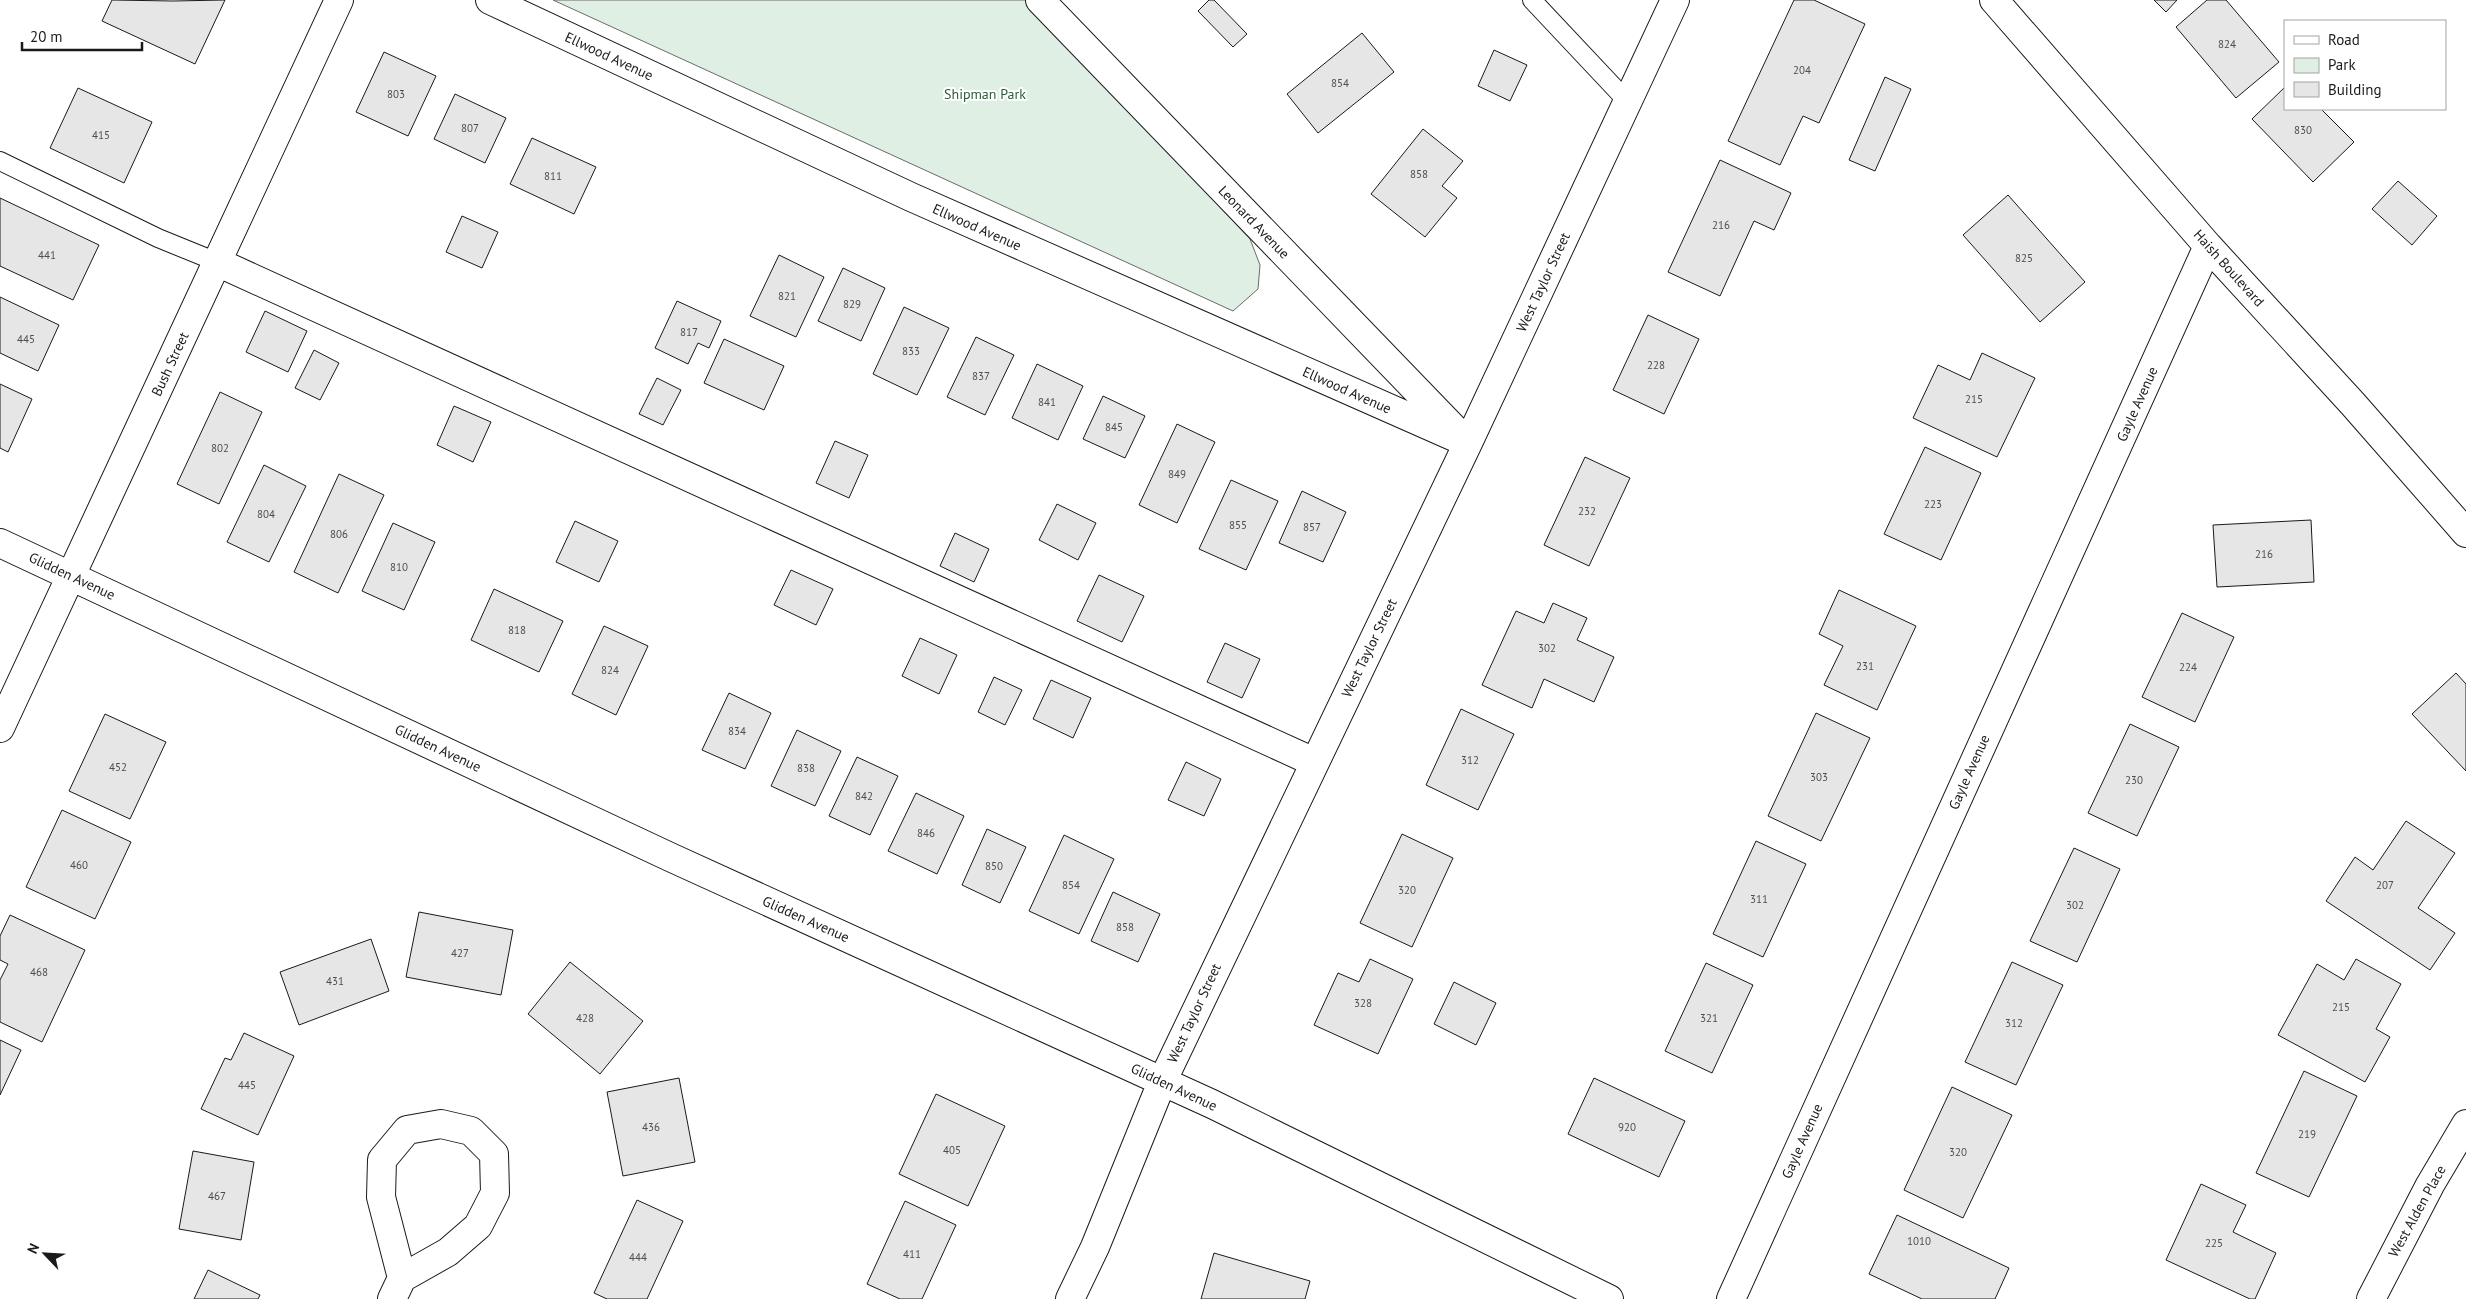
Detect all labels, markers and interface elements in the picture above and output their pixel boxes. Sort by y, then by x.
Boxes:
scale bar [22,20,142,52]
legend [2284,20,2446,110]
text: 20 m [30,27,63,46]
street label: Ellwood Avenue [562,28,656,84]
text: Road [2328,30,2360,49]
house number: 824 [2218,37,2236,51]
text: Park [2328,55,2356,74]
house number: 204 [1793,63,1811,77]
house number: 854 [1331,76,1349,90]
text: Building [2328,80,2382,99]
park label: Shipman Park [944,85,1026,103]
house number: 803 [387,87,405,101]
house number: 807 [461,121,479,135]
house number: 830 [2294,123,2312,137]
house number: 415 [92,128,110,142]
house number: 858 [1410,167,1428,181]
house number: 811 [544,169,562,183]
street label: Leonard Avenue [1215,182,1293,262]
street label: Ellwood Avenue [930,199,1024,255]
house number: 216 [1712,218,1730,232]
street label: Haish Boulevard [2190,226,2268,310]
street label: West Taylor Street [1512,229,1574,335]
house number: 441 [38,248,56,262]
house number: 825 [2015,251,2033,265]
house number: 821 [778,289,796,303]
house number: 829 [843,297,861,311]
house number: 817 [680,325,698,339]
street label: Bush Street [147,329,193,399]
house number: 445 [17,332,35,346]
house number: 833 [902,344,920,358]
house number: 228 [1647,358,1665,372]
street label: Ellwood Avenue [1300,362,1394,418]
street label: Gayle Avenue [2112,364,2162,444]
house number: 837 [972,369,990,383]
house number: 215 [1965,392,1983,406]
house number: 841 [1038,395,1056,409]
house number: 845 [1105,420,1123,434]
house number: 802 [211,441,229,455]
house number: 849 [1168,467,1186,481]
house number: 223 [1924,497,1942,511]
house number: 232 [1578,504,1596,518]
house number: 804 [257,507,275,521]
house number: 855 [1229,518,1247,532]
house number: 857 [1303,520,1321,534]
house number: 806 [330,527,348,541]
house number: 216 [2255,547,2273,561]
street label: Glidden Avenue [26,548,118,604]
house number: 810 [390,560,408,574]
street label: West Taylor Street [1337,595,1401,700]
house number: 818 [508,623,526,637]
house number: 302 [1538,641,1556,655]
house number: 231 [1856,659,1874,673]
house number: 224 [2179,660,2197,674]
house number: 824 [601,663,619,677]
street label: Glidden Avenue [392,720,484,776]
house number: 834 [728,724,746,738]
street label: Gayle Avenue [1944,732,1994,812]
house number: 312 [1461,753,1479,767]
house number: 452 [109,760,127,774]
house number: 838 [797,761,815,775]
house number: 303 [1810,770,1828,784]
house number: 230 [2125,773,2143,787]
house number: 842 [855,789,873,803]
house number: 846 [917,826,935,840]
house number: 460 [70,858,88,872]
house number: 850 [985,859,1003,873]
house number: 854 [1062,878,1080,892]
house number: 207 [2376,878,2394,892]
house number: 320 [1398,883,1416,897]
street label: Glidden Avenue [760,892,852,946]
house number: 311 [1750,892,1768,906]
house number: 302 [2066,898,2084,912]
house number: 858 [1116,920,1134,934]
house number: 427 [451,946,469,960]
street label: West Taylor Street [1163,960,1225,1066]
house number: 468 [30,965,48,979]
house number: 431 [326,974,344,988]
house number: 328 [1354,996,1372,1010]
house number: 215 [2332,1000,2350,1014]
house number: 428 [576,1011,594,1025]
house number: 321 [1700,1011,1718,1025]
house number: 312 [2005,1016,2023,1030]
street label: Glidden Avenue [1128,1059,1220,1115]
house number: 445 [238,1078,256,1092]
street label: Gayle Avenue [1777,1101,1827,1181]
house number: 436 [642,1120,660,1134]
house number: 920 [1618,1120,1636,1134]
house number: 219 [2298,1127,2316,1141]
house number: 405 [943,1143,961,1157]
house number: 320 [1949,1145,1967,1159]
street label: West Alden Place [2384,1162,2450,1260]
house number: 467 [208,1189,226,1203]
north arrow [20,1229,70,1279]
house number: 1010 [1907,1234,1931,1248]
house number: 225 [2205,1236,2223,1250]
text: N [23,1241,43,1256]
house number: 411 [903,1247,921,1261]
house number: 444 [629,1250,647,1264]

